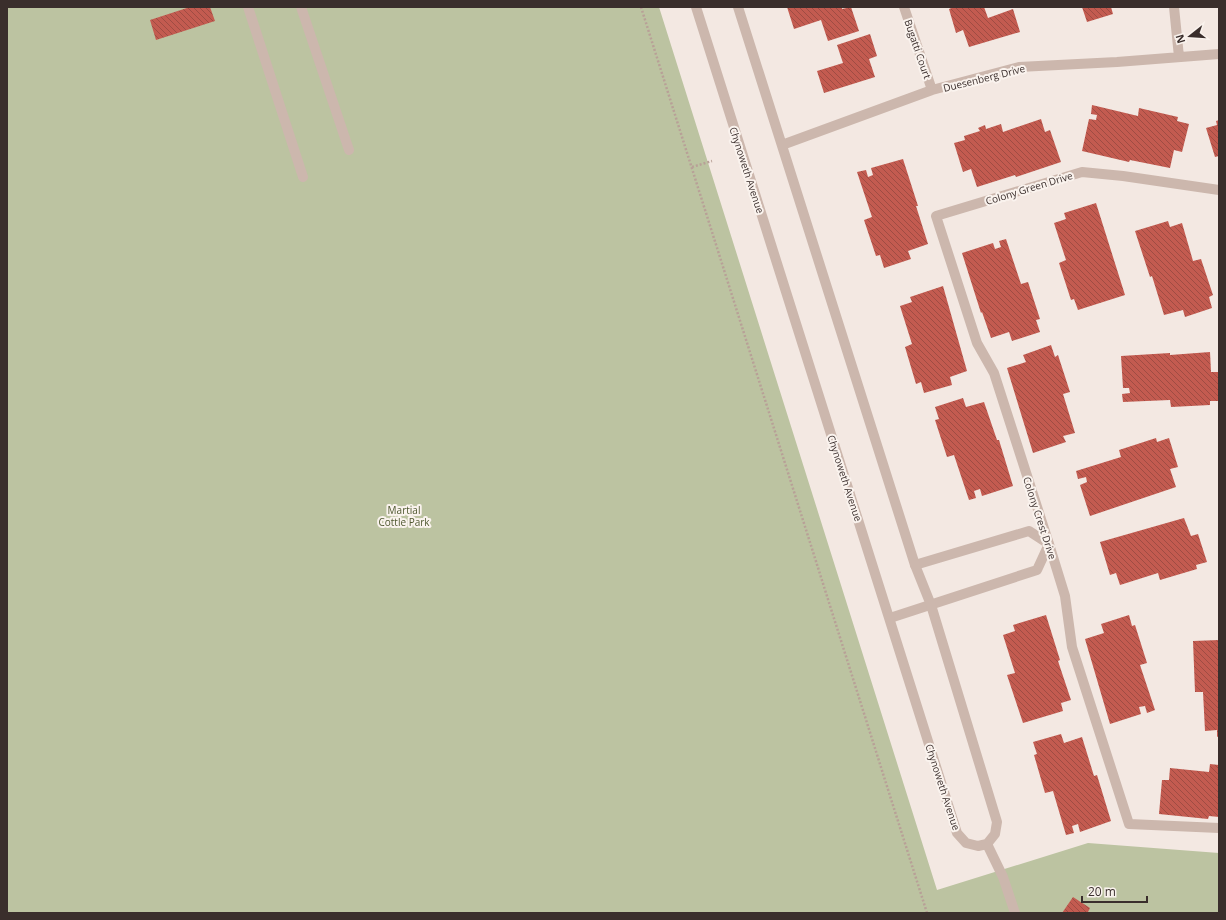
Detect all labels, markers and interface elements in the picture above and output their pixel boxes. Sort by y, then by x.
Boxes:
north arrow [1170,16,1210,56]
street label: Bugatti Court [901,17,935,81]
text: N [1171,33,1188,46]
street label: Duesenberg Drive [942,61,1027,95]
street label: Chynoweth Avenue [726,125,768,215]
street label: Colony Green Drive [984,168,1075,208]
street label: Chynoweth Avenue [824,433,866,523]
street label: Colony Crest Drive [1020,475,1060,561]
park label: Martial Cottle Park [378,503,430,529]
street label: Chynoweth Avenue [922,742,964,832]
scale bar [1082,878,1147,904]
text: 20 m [1088,883,1116,900]

